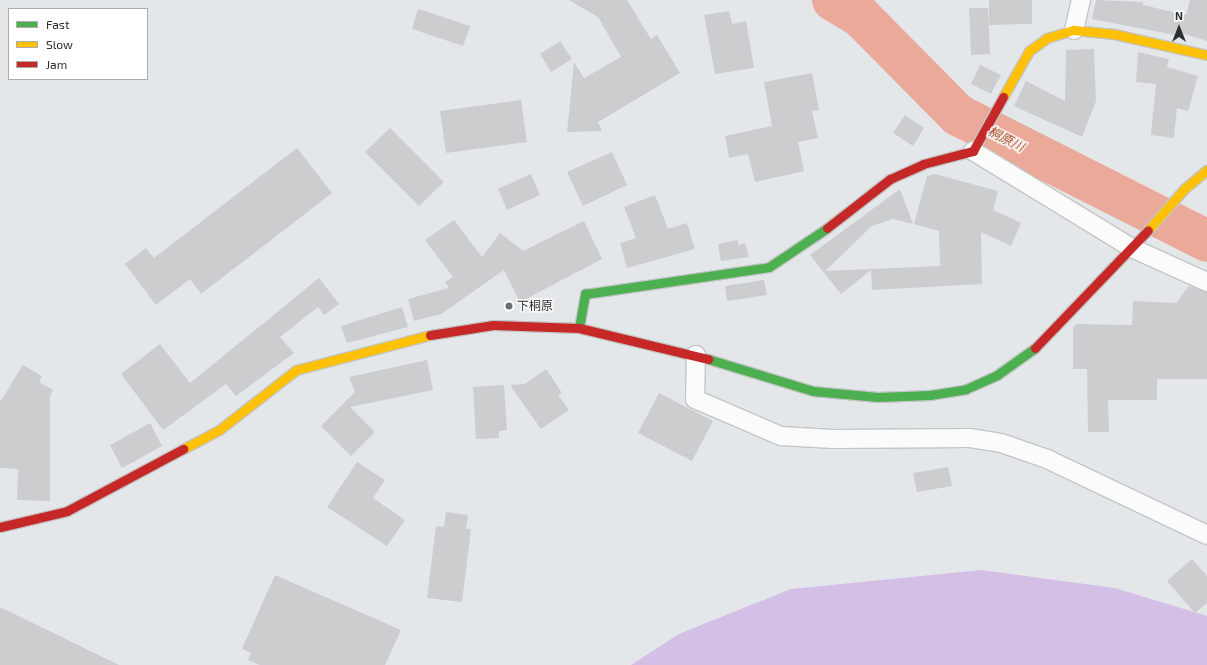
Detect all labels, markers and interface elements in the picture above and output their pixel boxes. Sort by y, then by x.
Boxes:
legend [8,8,148,80]
north arrow [1159,8,1199,48]
text: N [1175,9,1183,22]
text: Fast [46,17,69,31]
text: Slow [46,37,73,51]
text: Jam [46,57,67,71]
water label: 桐原川 [985,123,1027,155]
place label: 下桐原 [517,299,553,313]
marker: 下桐原 [504,301,514,311]

